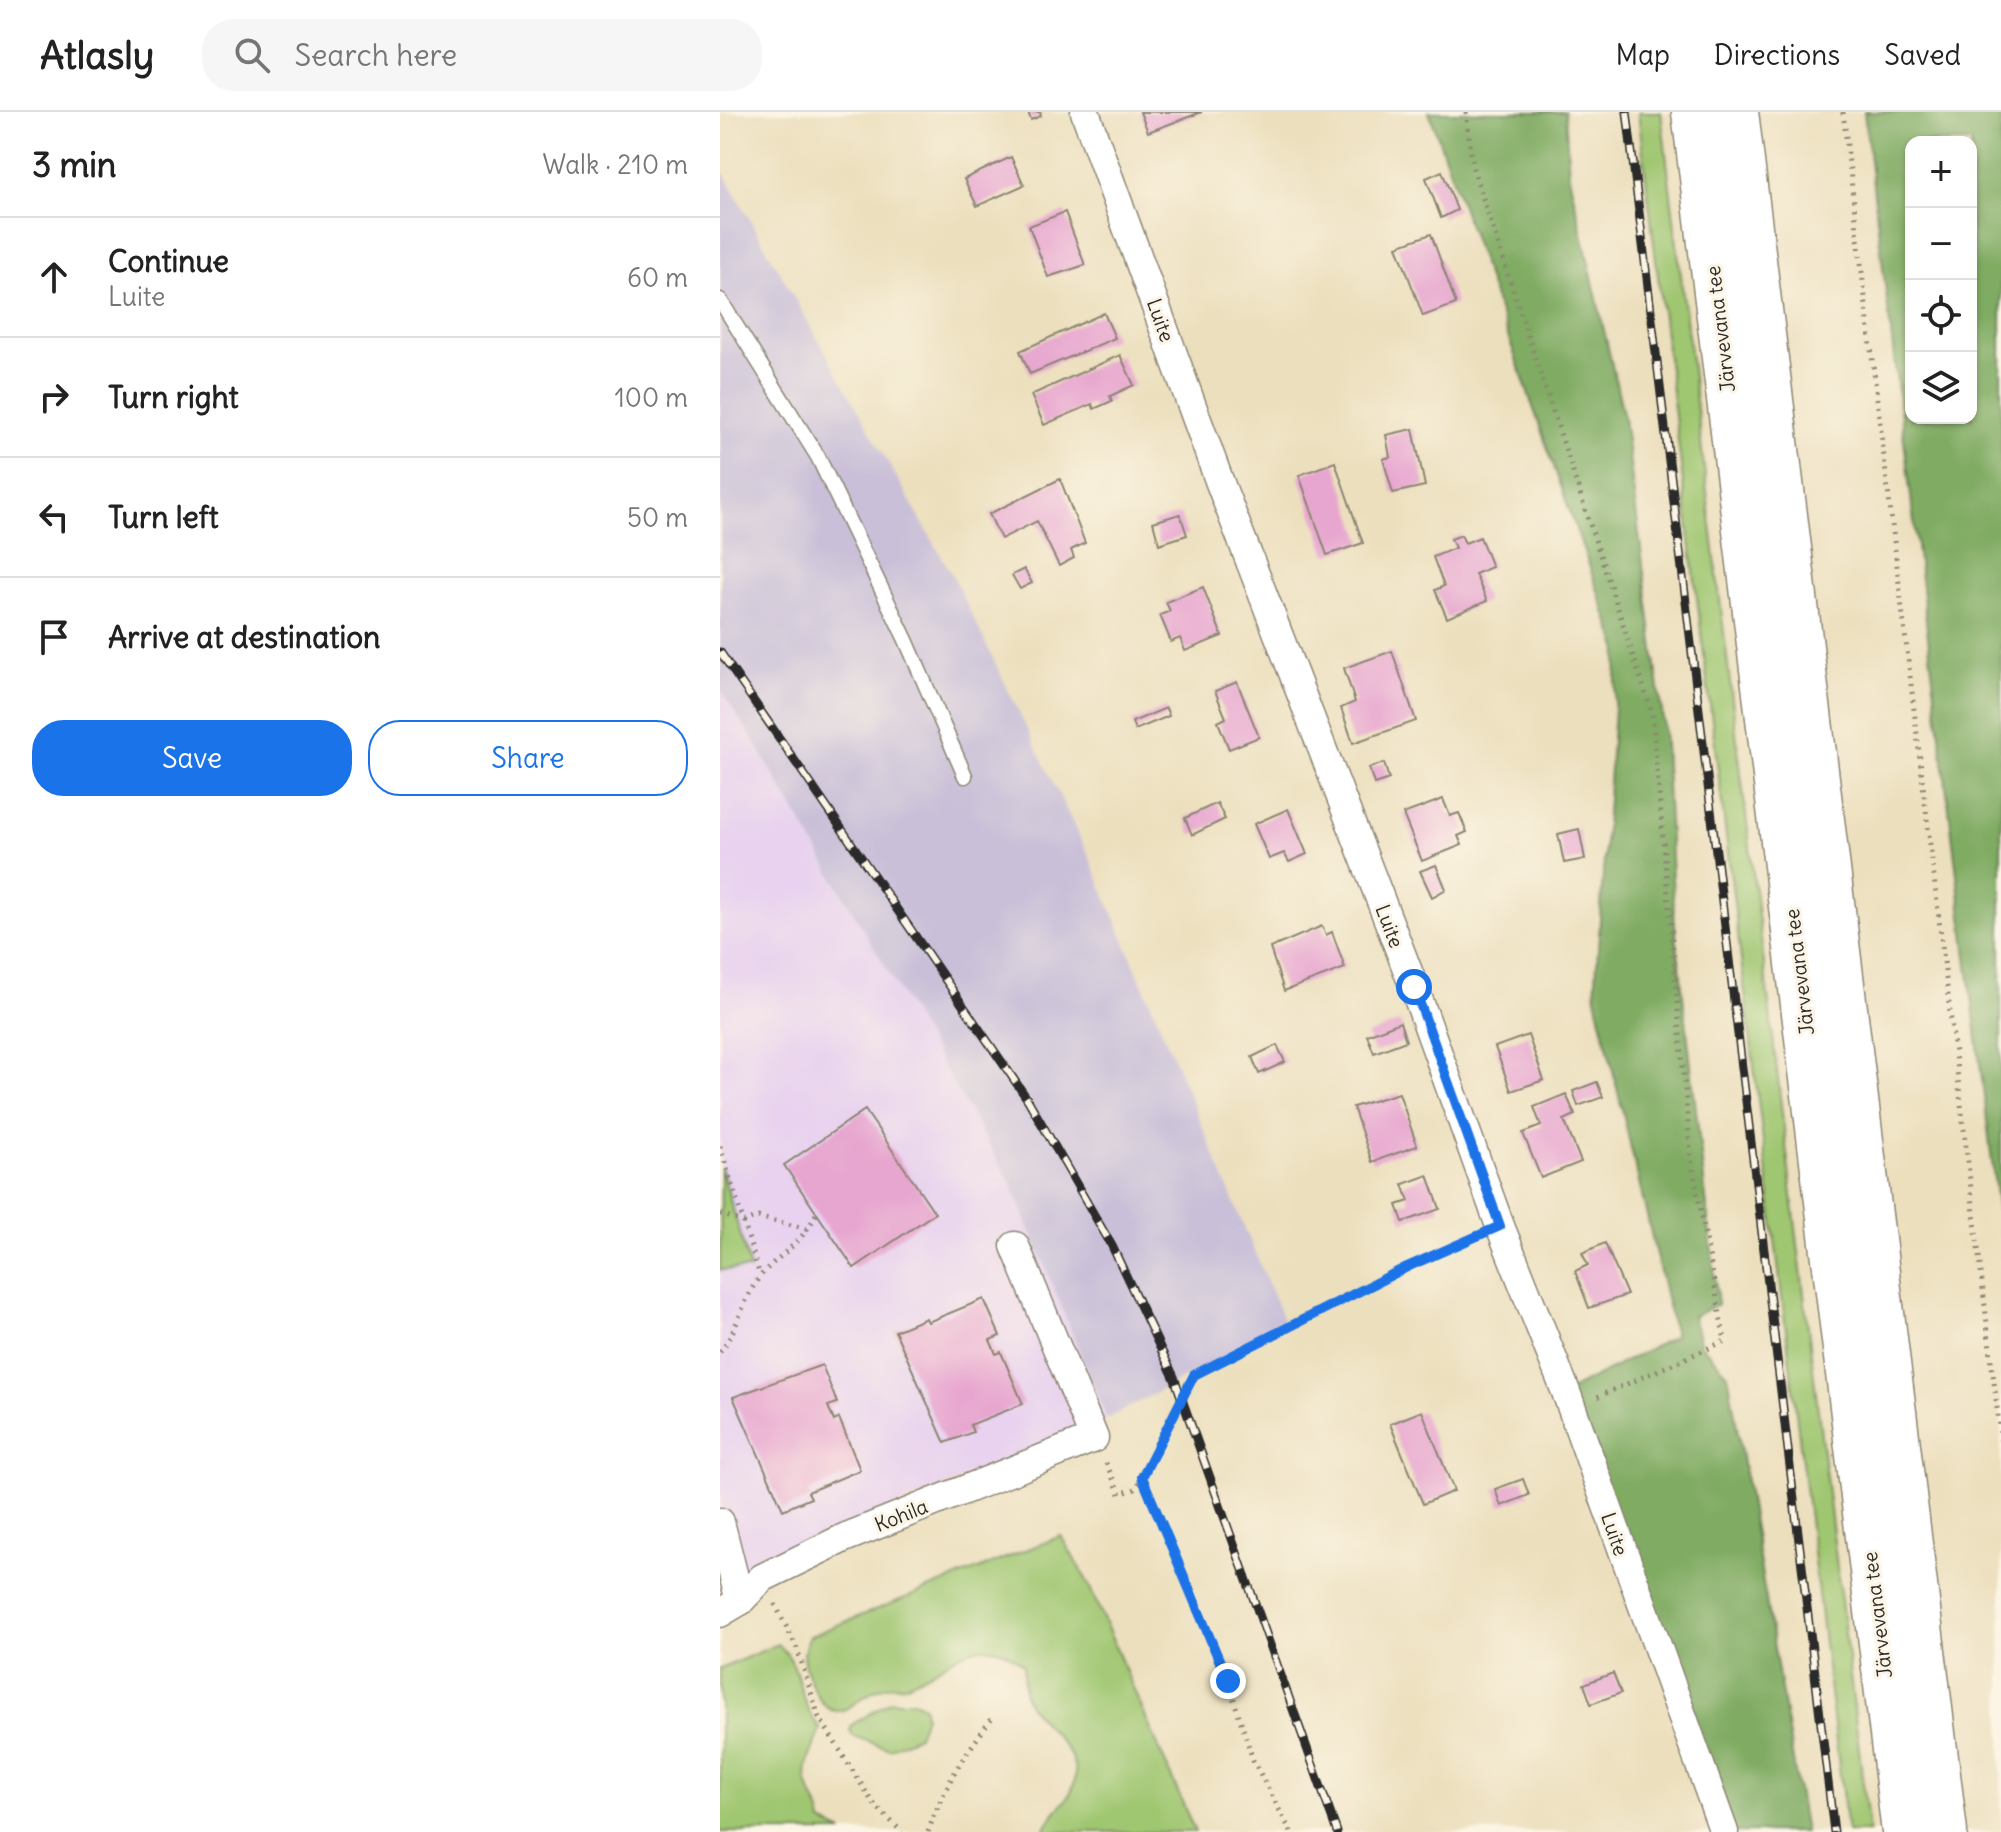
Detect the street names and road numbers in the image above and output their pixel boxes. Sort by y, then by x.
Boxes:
street label: Järvevana tee [1700,264,1740,394]
street label: Luite [1142,295,1180,345]
street label: Luite [1370,901,1410,951]
street label: Järvevana tee [1779,907,1819,1037]
street label: Kohila [871,1493,931,1537]
street label: Luite [1596,1509,1634,1559]
street label: Järvevana tee [1857,1550,1897,1680]

